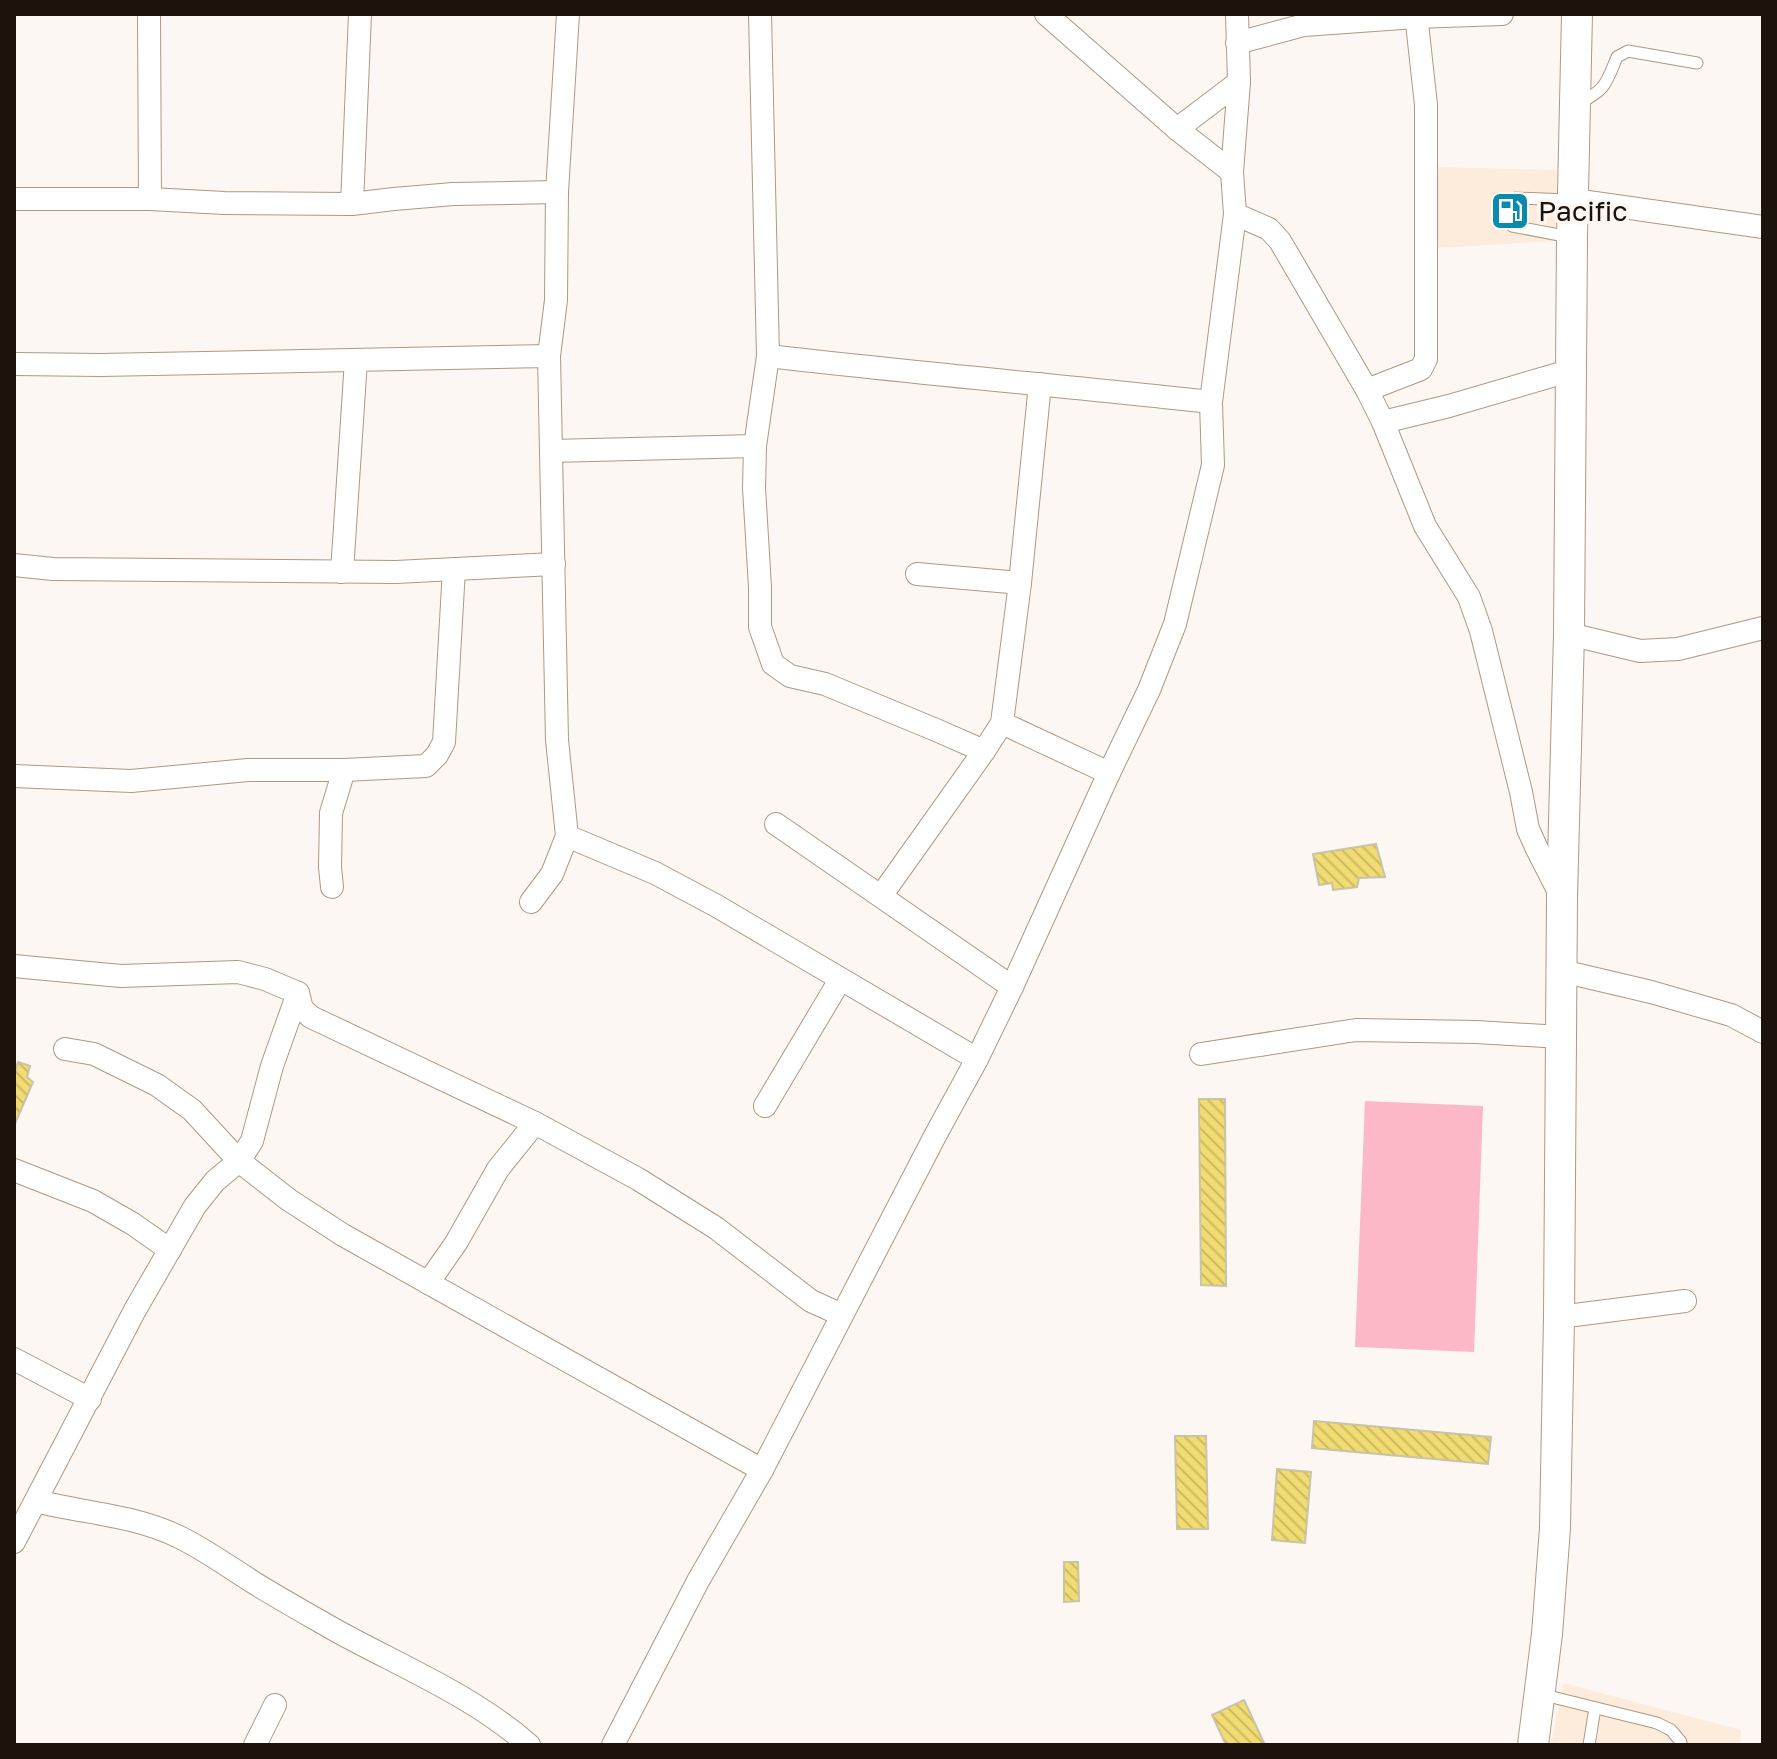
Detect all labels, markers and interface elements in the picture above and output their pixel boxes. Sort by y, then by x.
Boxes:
fuel station icon: Pacific [1489,190,1531,232]
place label: Pacific [1538,194,1628,227]

